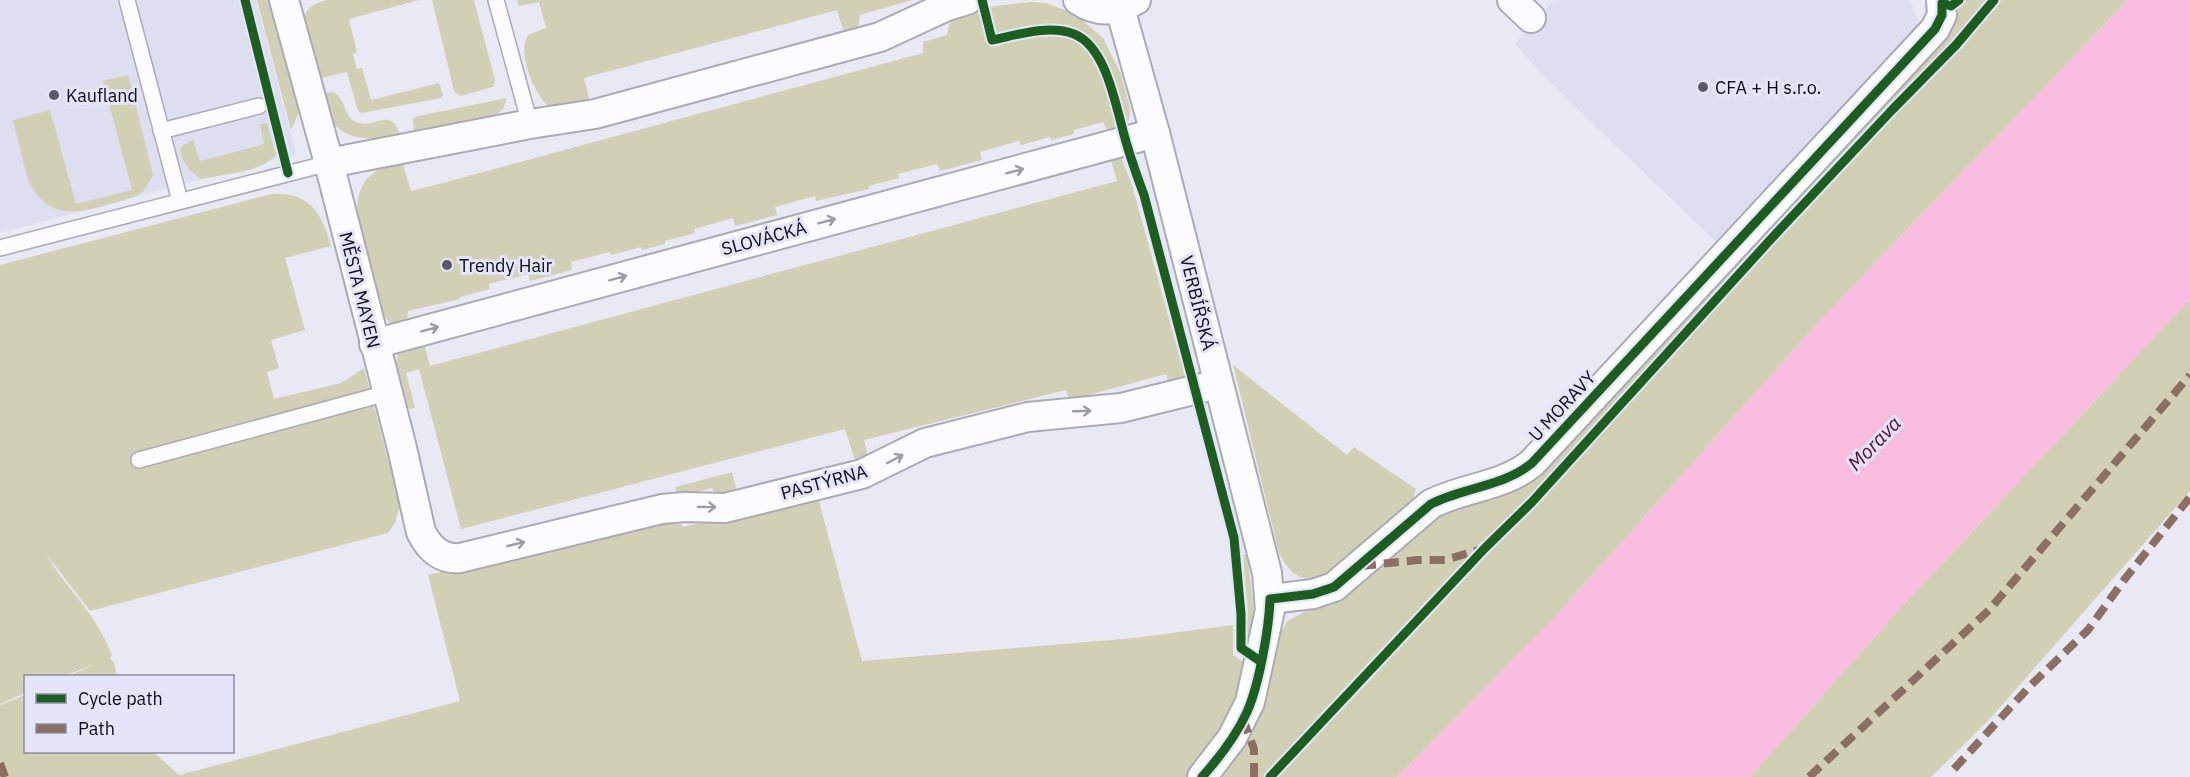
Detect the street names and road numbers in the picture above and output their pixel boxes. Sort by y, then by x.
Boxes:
street label: SLOVÁCKÁ [719,216,809,260]
street label: MĚSTA MAYEN [334,229,386,351]
street label: VERBÍŘSKÁ [1175,253,1221,353]
street label: U MORAVY [1524,366,1601,446]
street label: PASTÝRNA [778,459,870,505]

